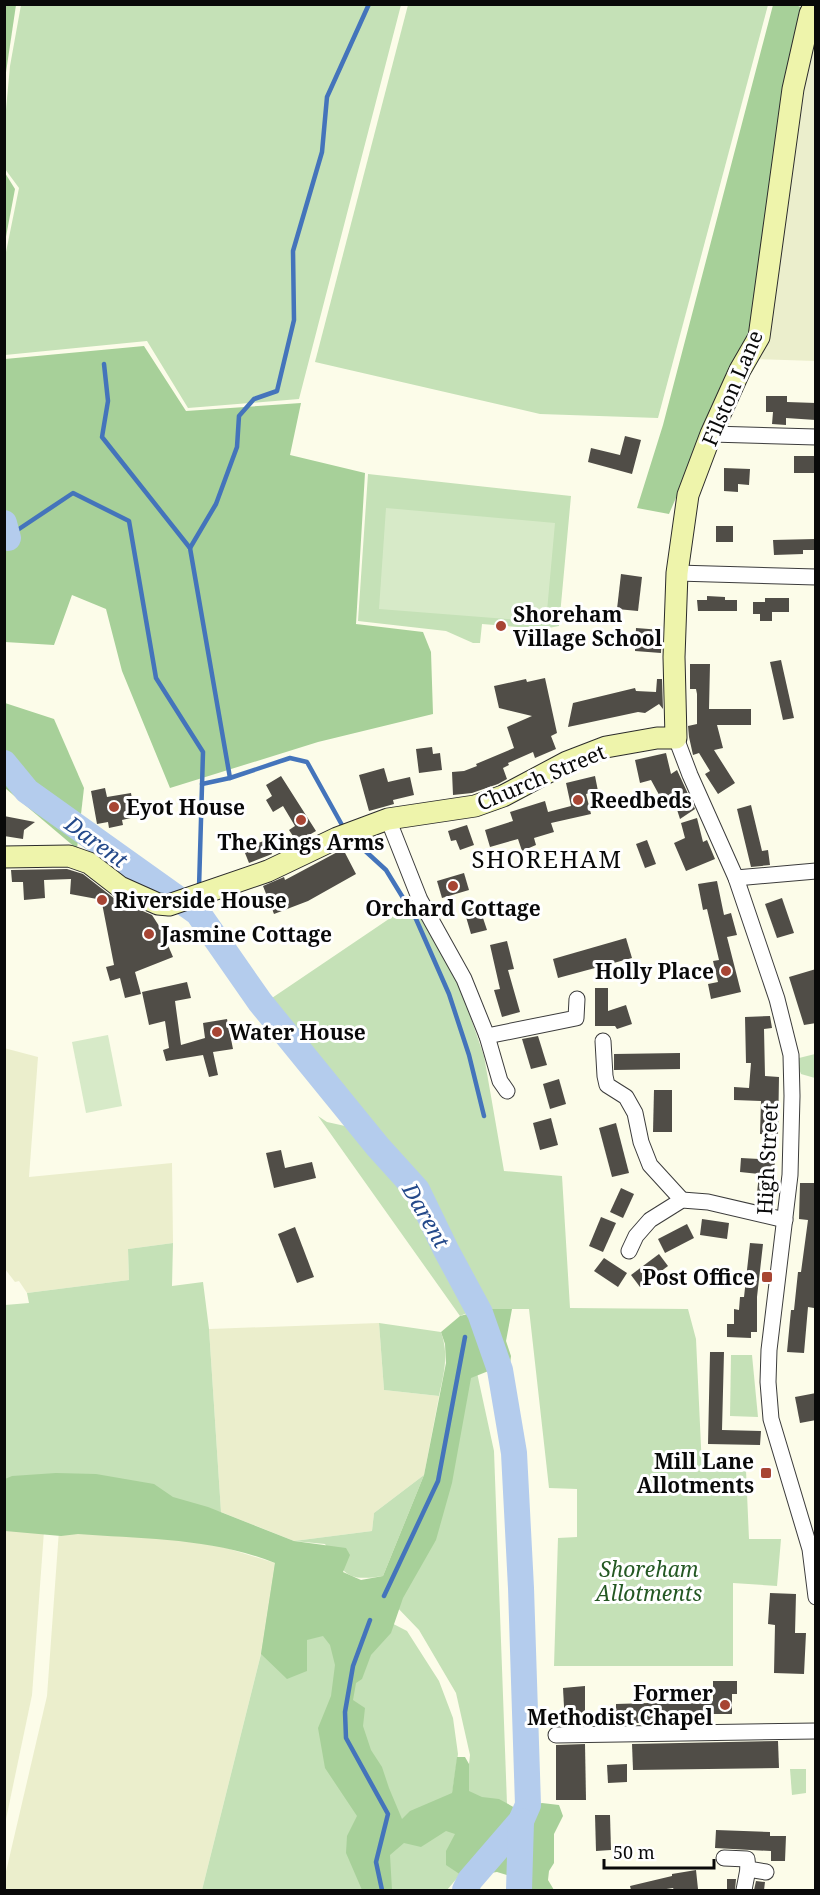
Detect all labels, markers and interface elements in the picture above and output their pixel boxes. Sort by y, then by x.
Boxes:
street label: Filston Lane [695,326,769,450]
place label: Shoreham Village School [513,600,663,652]
marker: Shoreham Village School [494,619,508,633]
street label: Church Street [472,737,610,817]
place label: Reedbeds [590,786,692,814]
place label: Eyot House [126,793,245,821]
marker: Reedbeds [571,793,585,807]
marker: Eyot House [107,800,121,814]
water label: Darent [59,808,135,874]
marker: The Kings Arms [294,813,308,827]
place label: The Kings Arms [218,828,384,856]
district label: SHOREHAM [471,842,623,875]
marker: Orchard Cottage [446,879,460,893]
place label: Riverside House [114,886,287,914]
marker: Riverside House [95,893,109,907]
place label: Orchard Cottage [365,894,541,922]
place label: Jasmine Cottage [160,920,332,948]
marker: Jasmine Cottage [142,927,156,941]
place label: Holly Place [595,957,714,985]
marker: Holly Place [719,964,733,978]
place label: Water House [229,1018,366,1046]
marker: Water House [210,1025,224,1039]
street label: High Street [750,1102,784,1216]
water label: Darent [396,1176,458,1254]
place label: Post Office [642,1263,755,1291]
marker: Post Office [760,1270,774,1284]
place label: Mill Lane Allotments [637,1447,754,1499]
marker: Mill Lane Allotments [759,1466,773,1480]
park label: Shoreham Allotments [594,1555,703,1607]
place label: Former Methodist Chapel [527,1679,714,1731]
marker: Former Methodist Chapel [718,1698,732,1712]
scale bar [604,1832,714,1870]
text: 50 m [613,1840,655,1864]

